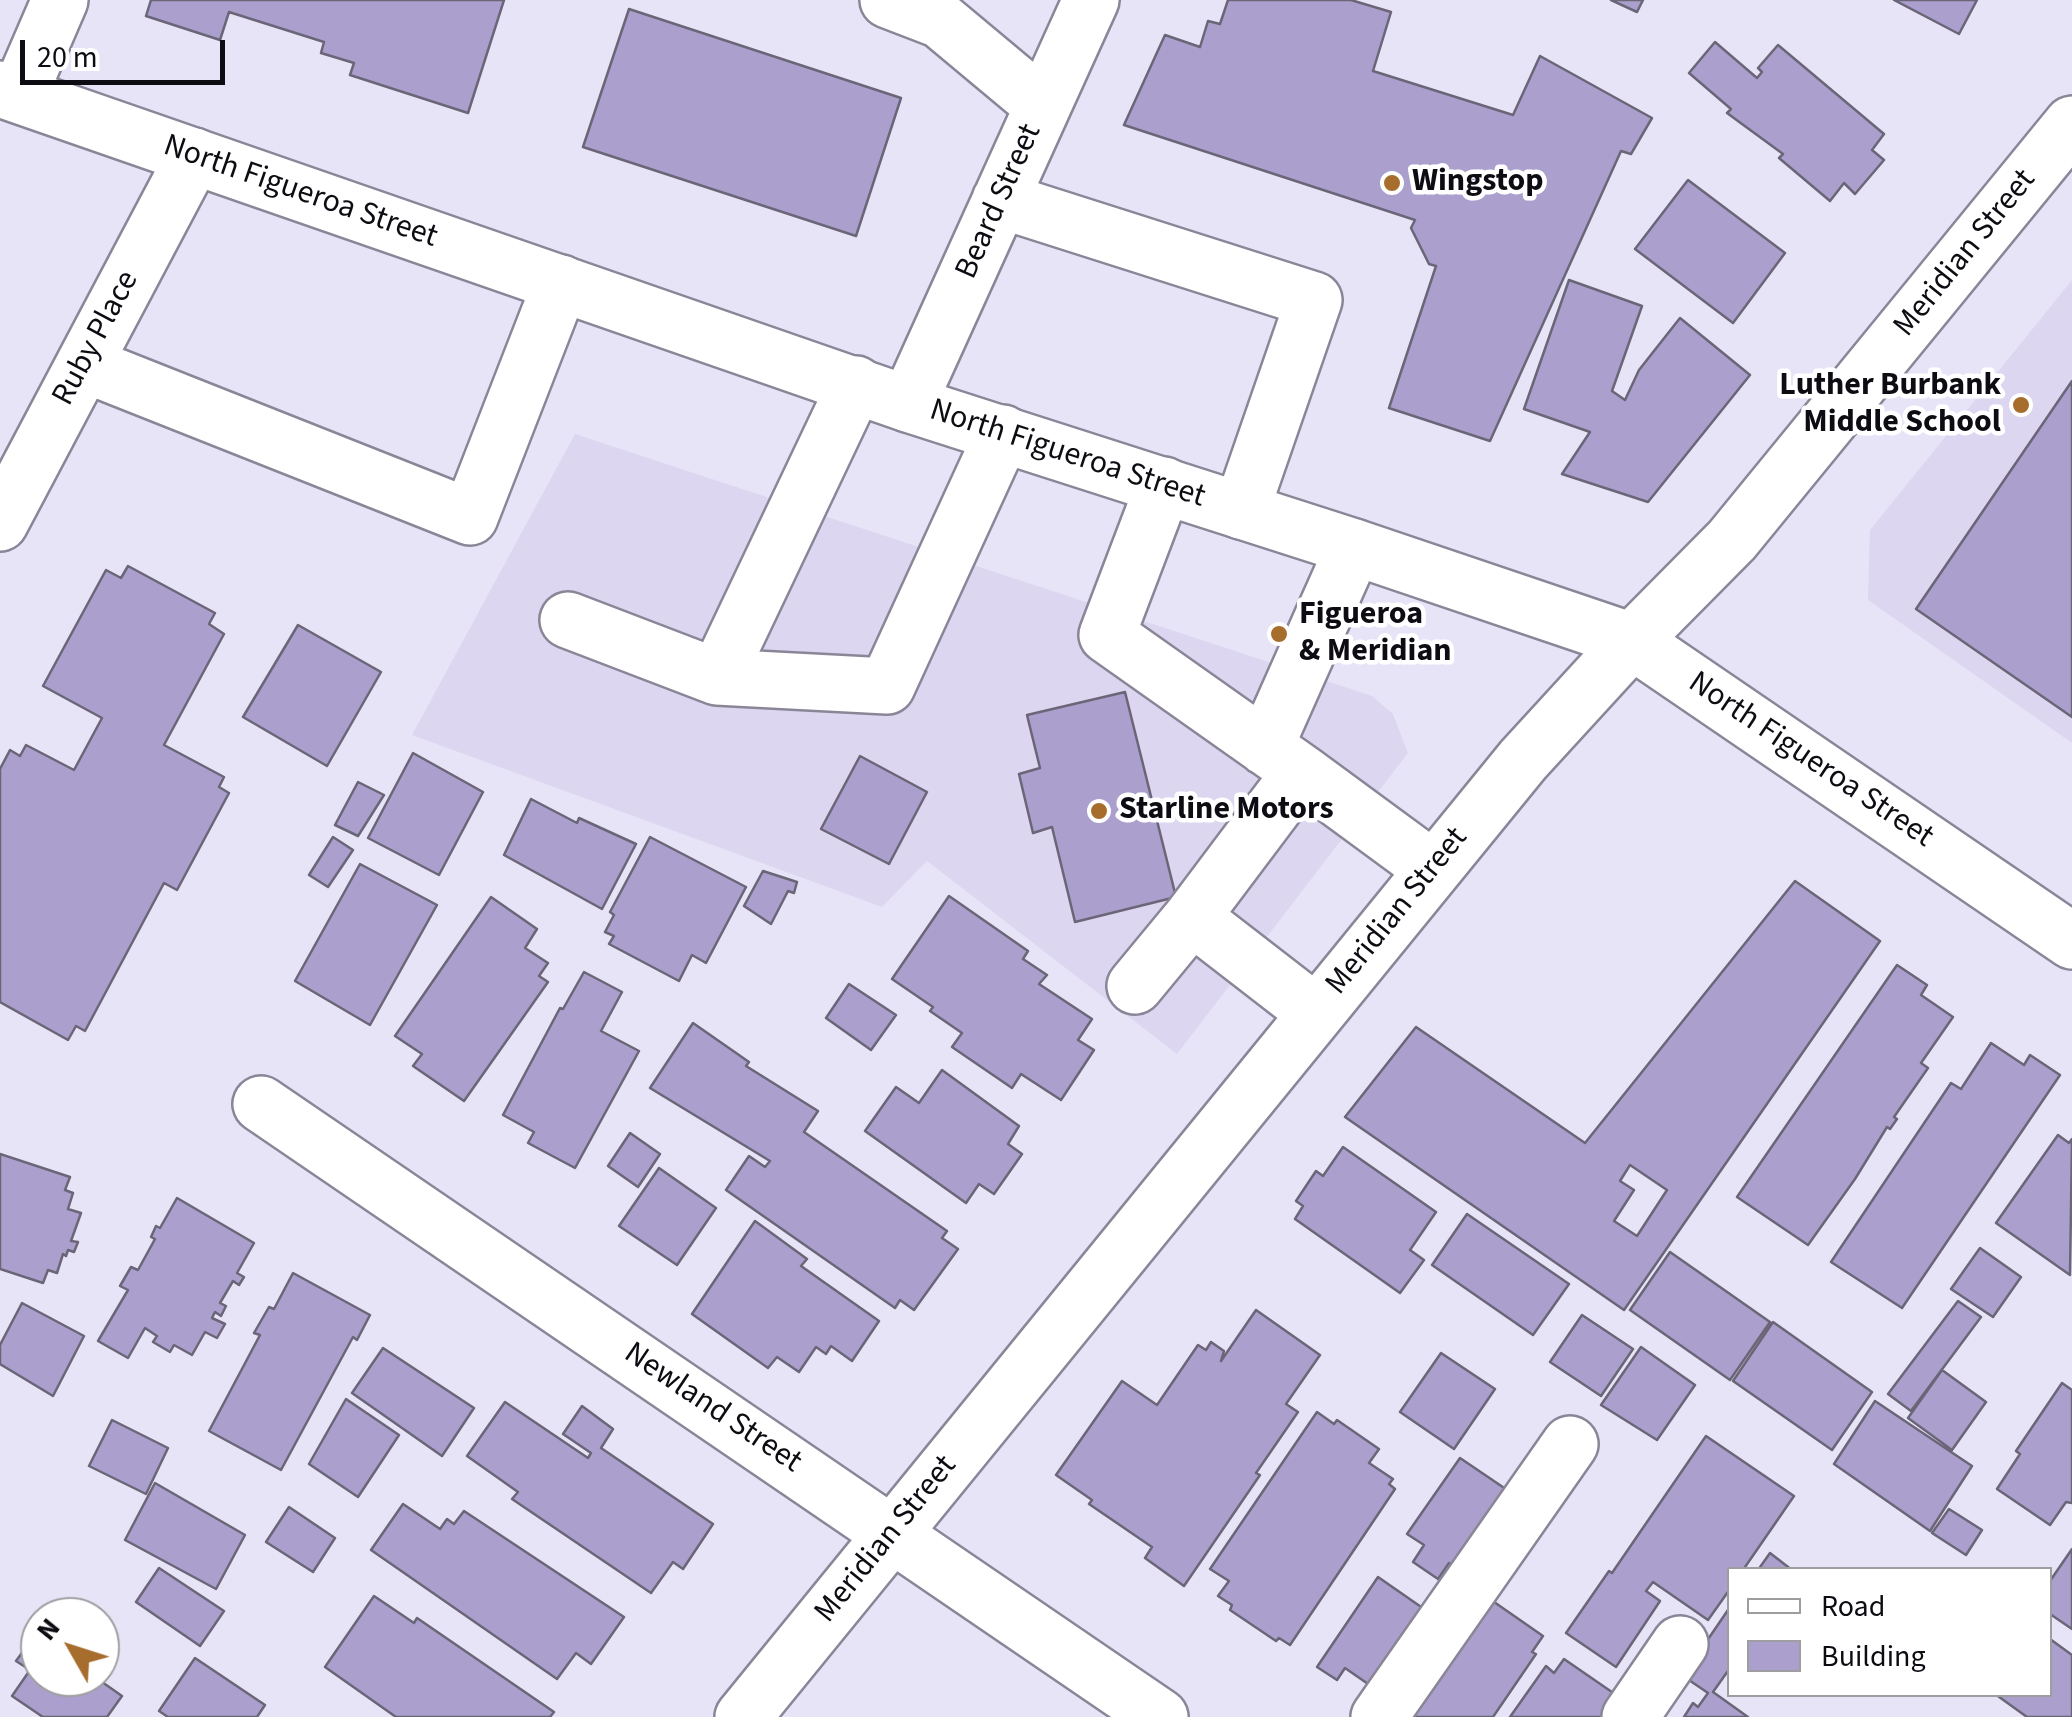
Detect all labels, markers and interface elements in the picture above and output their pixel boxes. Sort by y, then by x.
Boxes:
scale bar [25,20,230,82]
text: 20 m [37,36,98,79]
street label: Beard Street [949,119,1051,285]
street label: North Figueroa Street [158,128,442,258]
street label: Meridian Street [1887,163,2045,345]
place label: Wingstop [1412,164,1544,202]
marker: Wingstop [1381,172,1403,194]
street label: Ruby Place [46,265,148,413]
place label: Luther Burbank Middle School [1779,368,2001,443]
street label: North Figueroa Street [924,392,1210,518]
marker: Luther Burbank Middle School [2010,394,2032,416]
place label: Figueroa & Meridian [1299,597,1452,672]
marker: Figueroa & Meridian [1268,623,1290,645]
street label: North Figueroa Street [1680,665,1940,857]
place label: Starline Motors [1119,792,1334,830]
marker: Starline Motors [1088,800,1110,822]
street label: Meridian Street [1319,821,1477,1003]
street label: Newland Street [616,1336,808,1482]
street label: Meridian Street [808,1449,966,1631]
legend [1727,1567,2052,1697]
text: Road [1821,1585,1885,1628]
north arrow [20,1597,120,1697]
text: N [27,1610,70,1649]
text: Building [1821,1635,1926,1678]

